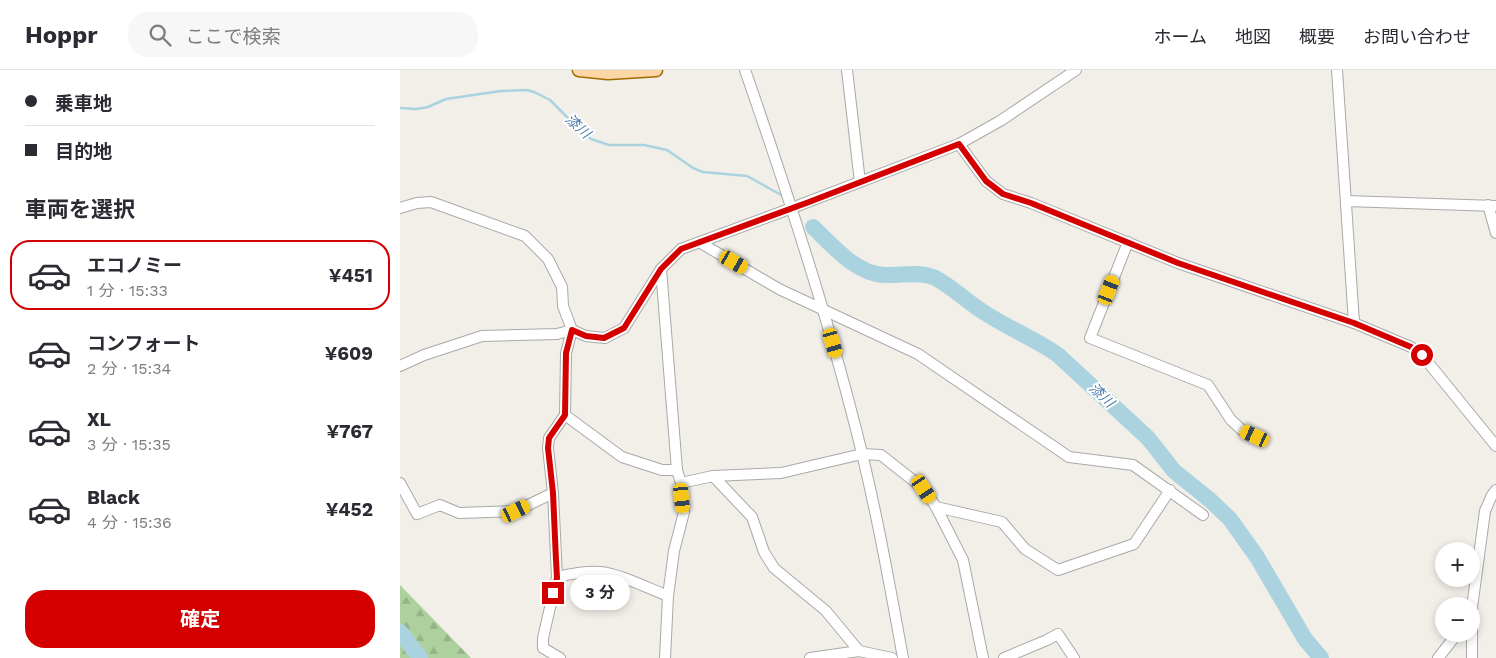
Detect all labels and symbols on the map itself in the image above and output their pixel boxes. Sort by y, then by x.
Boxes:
water label: 漆川 [562,111,595,143]
car [717,248,750,276]
car [1096,273,1121,307]
car [821,327,844,359]
route start [1411,344,1433,366]
water label: 漆川 [1086,380,1119,412]
car [1238,423,1271,449]
car [909,472,938,506]
car [672,482,691,514]
car [499,498,532,524]
callout: 3 分 [570,576,630,610]
route end [542,582,564,604]

